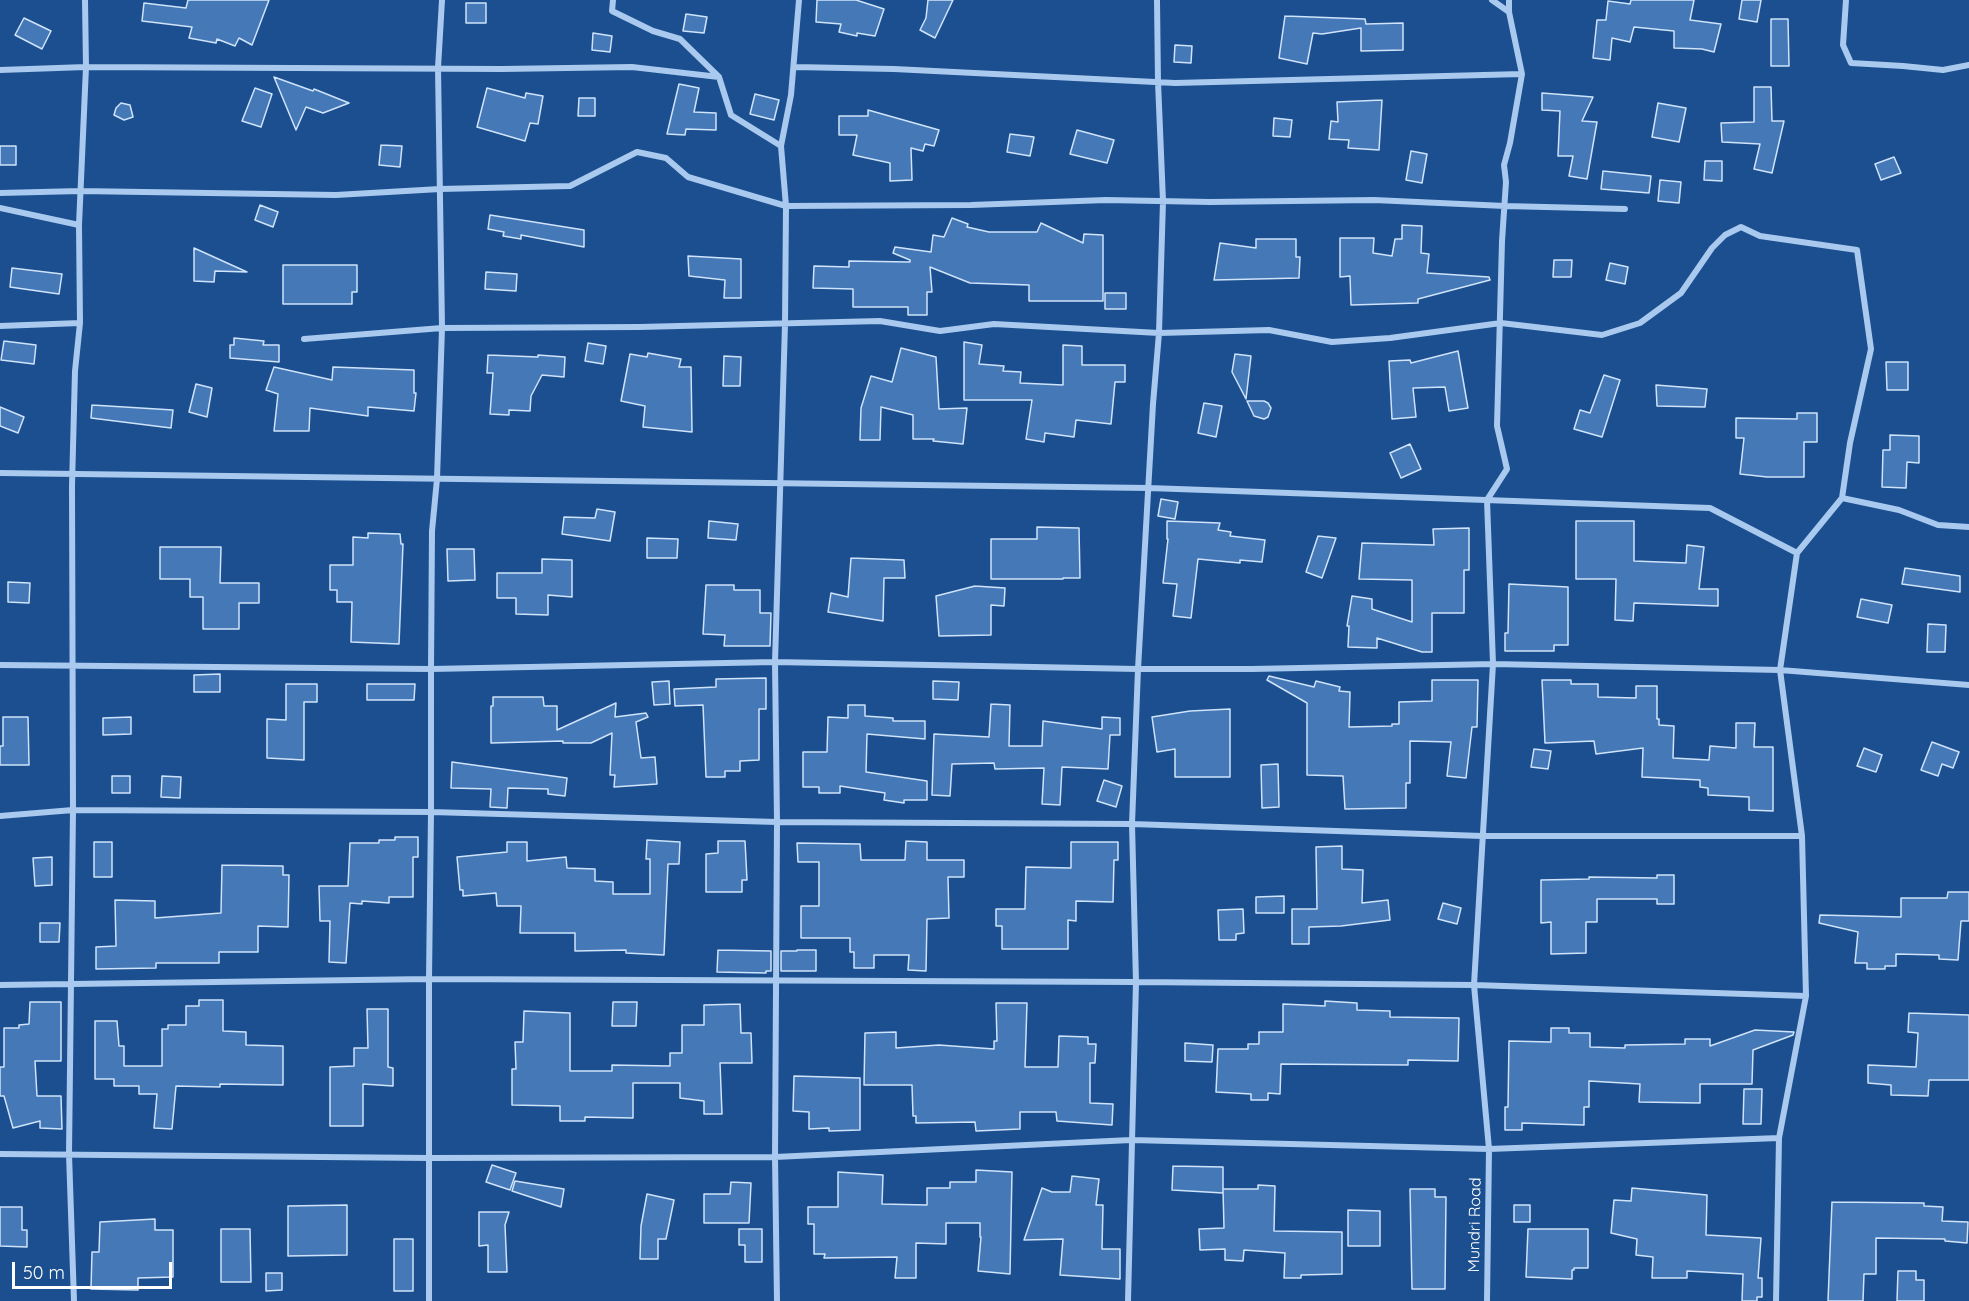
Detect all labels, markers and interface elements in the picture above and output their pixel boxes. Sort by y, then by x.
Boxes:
street label: Mundri Road [1465,1177,1485,1273]
scale bar [15,1250,176,1288]
text: 50 m [23,1261,65,1284]

